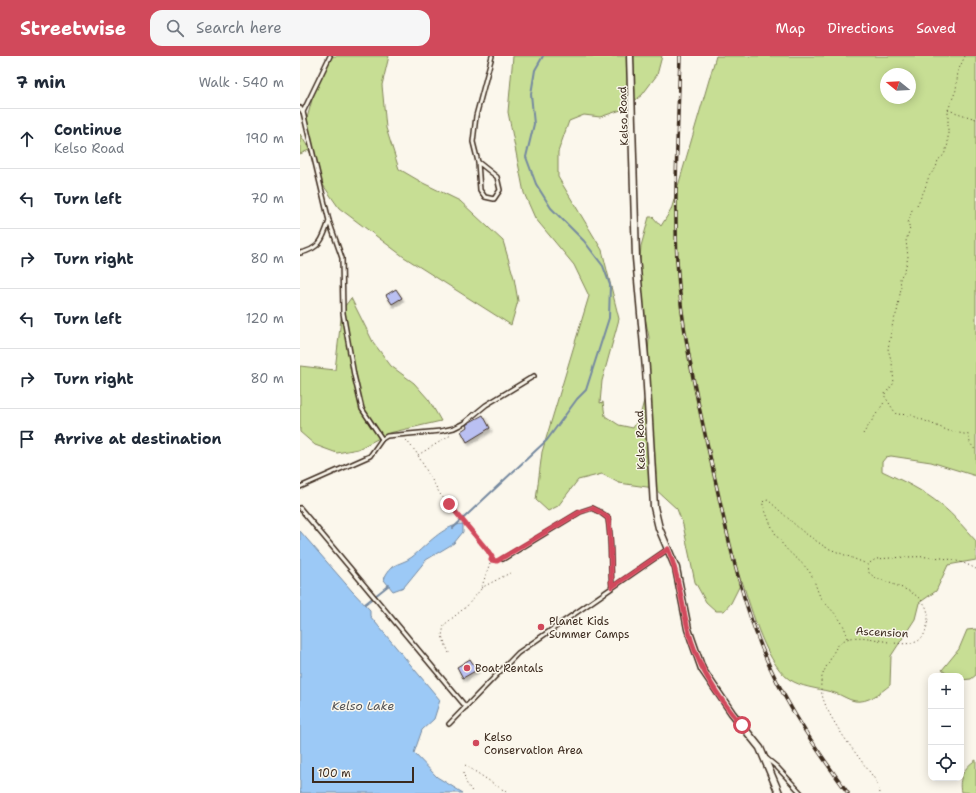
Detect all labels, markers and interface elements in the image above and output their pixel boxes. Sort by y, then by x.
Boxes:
search box [150,10,430,46]
text: Streetwise [20,16,126,41]
icon: search [164,17,186,39]
text: Search here [196,18,282,38]
text: Map [776,19,806,37]
text: Directions [828,19,894,37]
text: Saved [916,19,956,37]
north arrow [880,68,916,104]
text: 7 min [16,71,66,93]
text: Walk · 540 m [199,74,284,91]
street label: Kelso Road [615,86,632,146]
text: Continue [54,120,122,140]
icon: ahead [16,128,38,150]
text: 190 m [245,130,284,147]
text: Kelso Road [54,140,124,157]
icon: left [16,188,38,210]
text: Turn left [54,189,122,209]
text: 70 m [250,190,284,207]
icon: right [16,248,38,270]
text: Turn right [54,249,134,269]
text: 80 m [250,250,284,267]
icon: left [16,308,38,330]
text: Turn left [54,309,122,329]
text: 120 m [246,310,284,327]
icon: right [16,368,38,390]
text: Turn right [54,369,134,389]
text: 80 m [250,370,284,387]
street label: Kelso Road [632,410,649,470]
icon: arrive [16,428,38,450]
text: Arrive at destination [54,429,222,449]
route end [440,495,458,513]
place label: Planet Kids Summer Camps [549,614,629,642]
marker: Planet Kids Summer Camps [536,622,546,632]
street label: Ascension [855,624,909,641]
place label: Boat Rentals [475,661,543,676]
marker: Boat Rentals [462,663,472,673]
map controls [928,673,964,781]
button: + [928,673,964,709]
water label: Kelso Lake [332,698,394,714]
button: − [928,709,964,745]
route start [733,716,751,734]
place label: Kelso Conservation Area [484,730,583,758]
marker: Kelso Conservation Area [471,738,481,748]
button: locate [928,745,964,781]
scale bar [312,765,414,784]
text: 100 m [318,766,351,781]

